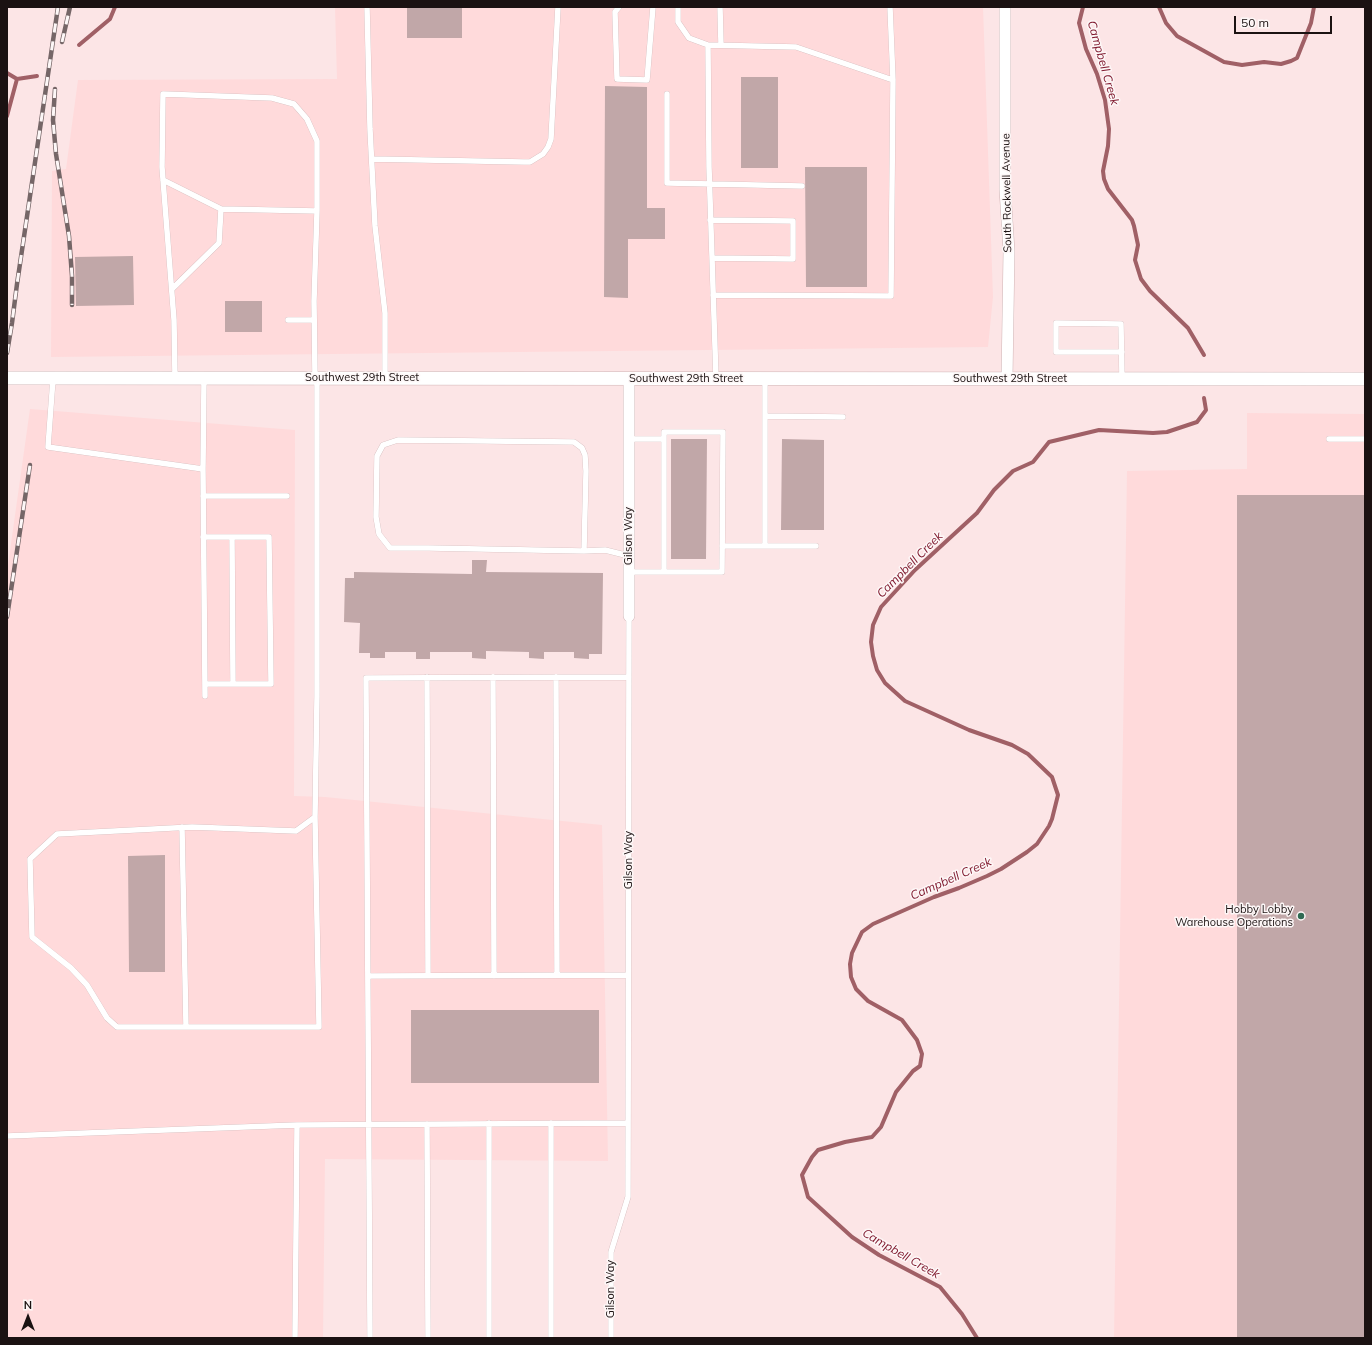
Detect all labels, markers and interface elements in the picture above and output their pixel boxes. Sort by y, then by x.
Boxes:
scale bar [1236,8,1334,34]
text: 50 m [1241,15,1269,30]
water label: Campbell Creek [1084,19,1122,107]
street label: South Rockwell Avenue [999,133,1015,253]
street label: Southwest 29th Street [305,371,419,385]
street label: Southwest 29th Street [629,372,743,386]
street label: Southwest 29th Street [953,372,1067,386]
street label: Gilson Way [622,507,636,565]
water label: Campbell Creek [874,529,946,601]
street label: Gilson Way [622,831,636,889]
water label: Campbell Creek [908,855,994,903]
place label: Hobby Lobby Warehouse Operations [1175,903,1293,929]
marker: Hobby Lobby Warehouse Operations [1296,911,1306,921]
water label: Campbell Creek [860,1226,942,1282]
street label: Gilson Way [604,1260,618,1318]
north arrow [8,1297,48,1337]
text: N [24,1298,32,1312]

